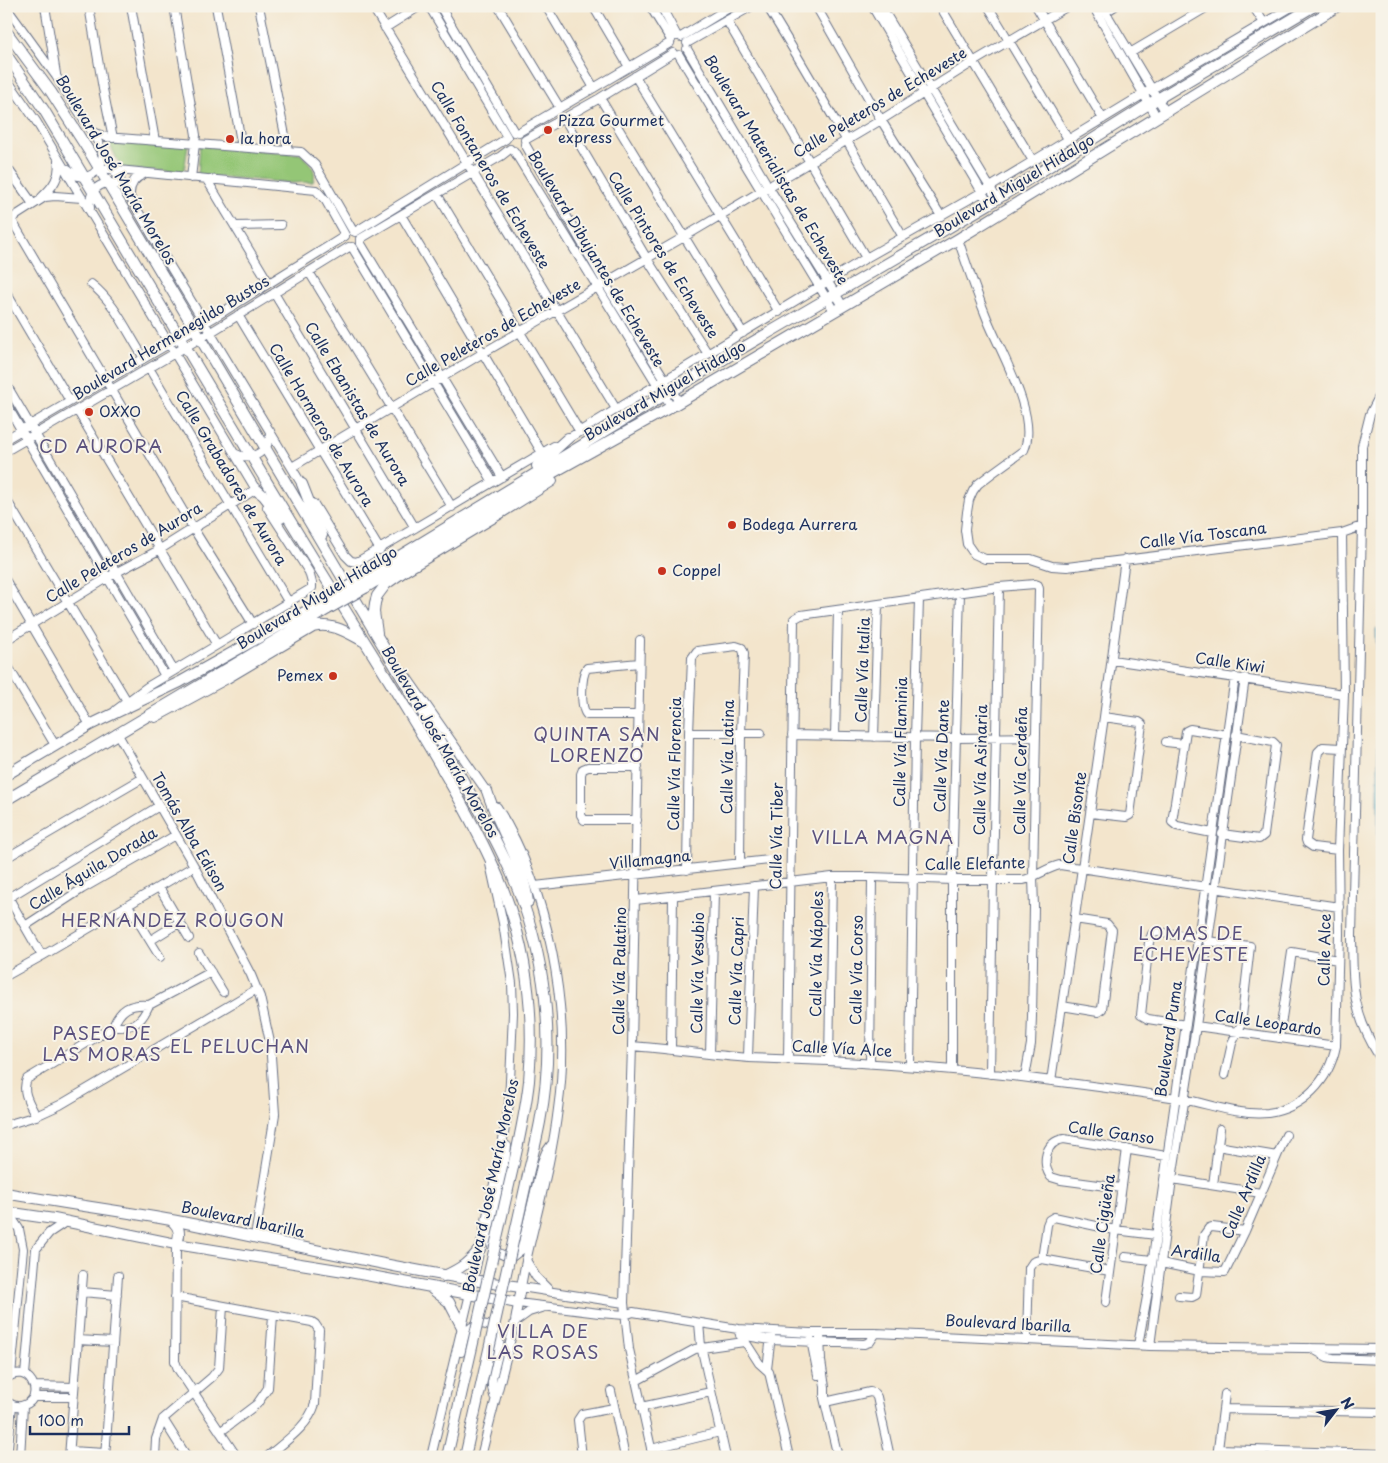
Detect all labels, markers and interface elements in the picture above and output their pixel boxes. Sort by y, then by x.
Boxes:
street label: Calle Peleteros de Echeveste [788,41,971,163]
street label: Boulevard Materialistas de Echeveste [699,50,855,289]
street label: Boulevard José María Morelos [51,70,183,269]
street label: Calle Fontaneros de Echeveste [426,76,557,273]
place label: Pizza Gourmet express [558,108,664,148]
marker: Pizza Gourmet express [542,124,554,136]
place label: la hora [240,126,292,149]
street label: Boulevard Miguel Hidalgo [928,127,1098,242]
marker: la hora [224,133,236,145]
street label: Boulevard Dibujantes de Echeveste [523,146,671,371]
street label: Calle Pintores de Echeveste [603,166,725,343]
street label: Boulevard Hermenegildo Bustos [67,269,273,405]
street label: Calle Peleteros de Echeveste [400,272,584,391]
street label: Calle Ebanistas de Aurora [300,317,417,490]
street label: Boulevard Miguel Hidalgo [579,334,750,446]
street label: Calle Hormeros de Aurora [264,338,381,511]
street label: Calle Grabadores de Aurora [171,385,294,570]
place label: OXXO [99,399,141,422]
marker: OXXO [83,406,95,418]
district label: CD AURORA [39,432,163,459]
street label: Calle Peleteros de Aurora [40,495,207,608]
place label: Bodega Aurrera [742,512,858,535]
street label: Calle Vía Toscana [1138,515,1268,554]
marker: Bodega Aurrera [726,519,738,531]
street label: Boulevard Miguel Hidalgo [231,539,401,654]
place label: Coppel [672,558,721,581]
marker: Coppel [656,565,668,577]
street label: Calle Vía Italia [848,616,875,723]
street label: Boulevard José María Morelos [377,641,506,842]
street label: Calle Kiwi [1194,645,1267,678]
place label: Pemex [277,663,323,686]
marker: Pemex [327,670,339,682]
street label: Calle Vía Flaminia [887,676,912,807]
street label: Calle Vía Florencia [661,696,686,831]
street label: Calle Vía Latina [714,699,739,815]
street label: Calle Vía Dante [927,699,954,813]
street label: Calle Vía Asinaria [967,704,992,836]
street label: Calle Vía Cerdeña [1007,706,1032,835]
district label: QUINTA SAN LORENZO [533,720,661,768]
street label: Tomás Alba Edison [147,767,234,895]
street label: Calle Bisonte [1056,770,1091,866]
street label: Calle Vía Tiber [763,782,788,890]
street label: Calle Águila Dorada [24,820,161,915]
district label: VILLA MAGNA [812,823,954,850]
street label: Villamagna [608,843,692,874]
street label: Calle Elefante [925,850,1025,875]
street label: Calle Vía Nápoles [803,891,828,1017]
district label: HERNANDEZ ROUGON [61,906,285,933]
street label: Calle Vía Palatino [606,907,631,1035]
street label: Calle Vía Vesubio [684,912,709,1034]
street label: Calle Alce [1311,913,1336,987]
street label: Calle Vía Corso [843,915,868,1025]
street label: Calle Vía Capri [722,916,749,1026]
district label: LOMAS DE ECHEVESTE [1133,919,1249,967]
street label: Boulevard Puma [1148,979,1187,1098]
street label: Calle Leopardo [1213,1003,1323,1040]
district label: PASEO DE LAS MORAS [42,1019,162,1067]
district label: EL PELUCHAN [170,1032,310,1059]
street label: Calle Vía Alce [791,1033,893,1062]
street label: Boulevard José María Morelos [456,1077,523,1295]
street label: Calle Ganso [1066,1114,1156,1149]
street label: Calle Ardilla [1214,1150,1271,1243]
street label: Calle Cigüeña [1083,1172,1120,1275]
street label: Boulevard Ibarilla [179,1194,308,1243]
street label: Ardilla [1170,1238,1223,1267]
street label: Boulevard Ibarilla [945,1308,1072,1337]
district label: VILLA DE LAS ROSAS [486,1317,600,1365]
north arrow [1310,1386,1360,1436]
text: N [1336,1393,1359,1413]
scale bar [30,1403,129,1435]
text: 100 m [38,1408,84,1431]

